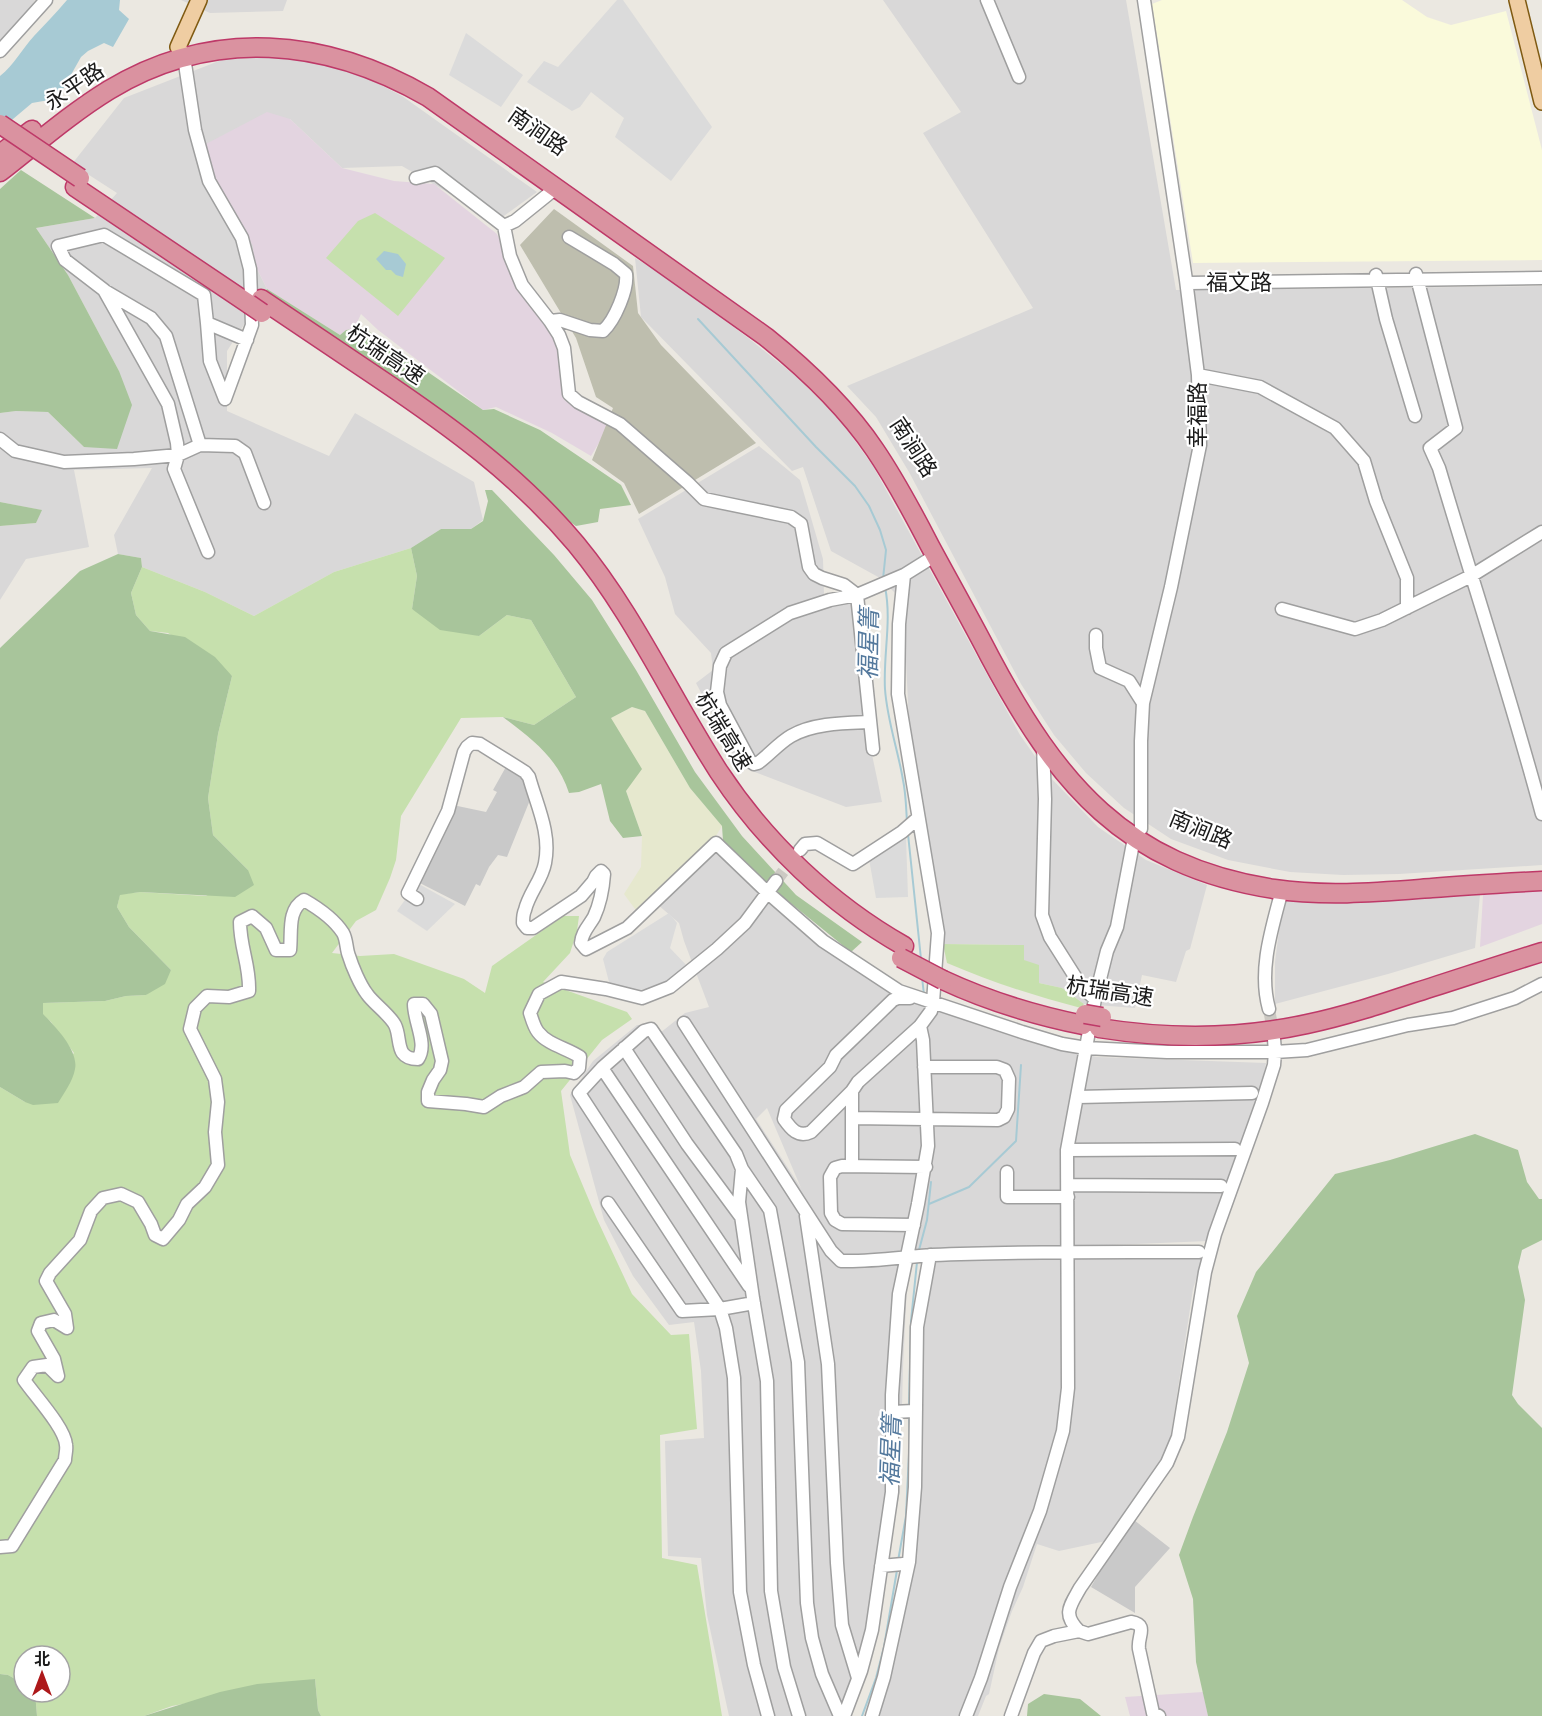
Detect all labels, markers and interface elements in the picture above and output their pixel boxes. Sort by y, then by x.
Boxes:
street label: 永平路 [40,58,108,114]
street label: 南涧路 [504,103,571,160]
street label: 福文路 [1206,271,1272,294]
street label: 杭瑞高速 [343,320,429,389]
street label: 幸福路 [1186,382,1209,448]
street label: 南涧路 [886,413,941,481]
water label: 福星箐 [855,604,883,680]
street label: 杭瑞高速 [691,688,756,775]
street label: 南涧路 [1166,806,1236,852]
street label: 杭瑞高速 [1065,973,1155,1010]
water label: 福星箐 [877,1411,905,1487]
north arrow [12,1644,72,1704]
text: 北 [34,1651,50,1668]

